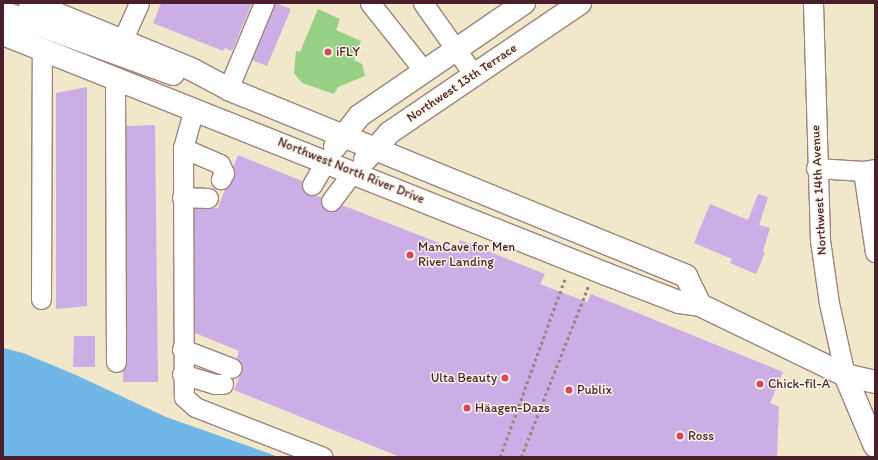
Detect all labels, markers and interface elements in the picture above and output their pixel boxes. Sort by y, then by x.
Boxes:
street label: Northwest 13th Terrace [404,40,520,126]
place label: iFLY [336,44,360,60]
marker: iFLY [323,47,333,57]
street label: Northwest 14th Avenue [808,125,830,255]
street label: Northwest North River Drive [275,134,427,208]
place label: ManCave for Men River Landing [418,240,515,271]
marker: ManCave for Men River Landing [405,250,415,260]
place label: Ulta Beauty [431,370,497,386]
marker: Ulta Beauty [500,373,510,383]
place label: Chick-fil-A [768,376,830,392]
marker: Chick-fil-A [755,379,765,389]
place label: Publix [577,382,612,398]
marker: Publix [564,385,574,395]
place label: Häagen-Dazs [475,400,550,416]
marker: Häagen-Dazs [462,403,472,413]
place label: Ross [688,428,714,444]
marker: Ross [675,431,685,441]

